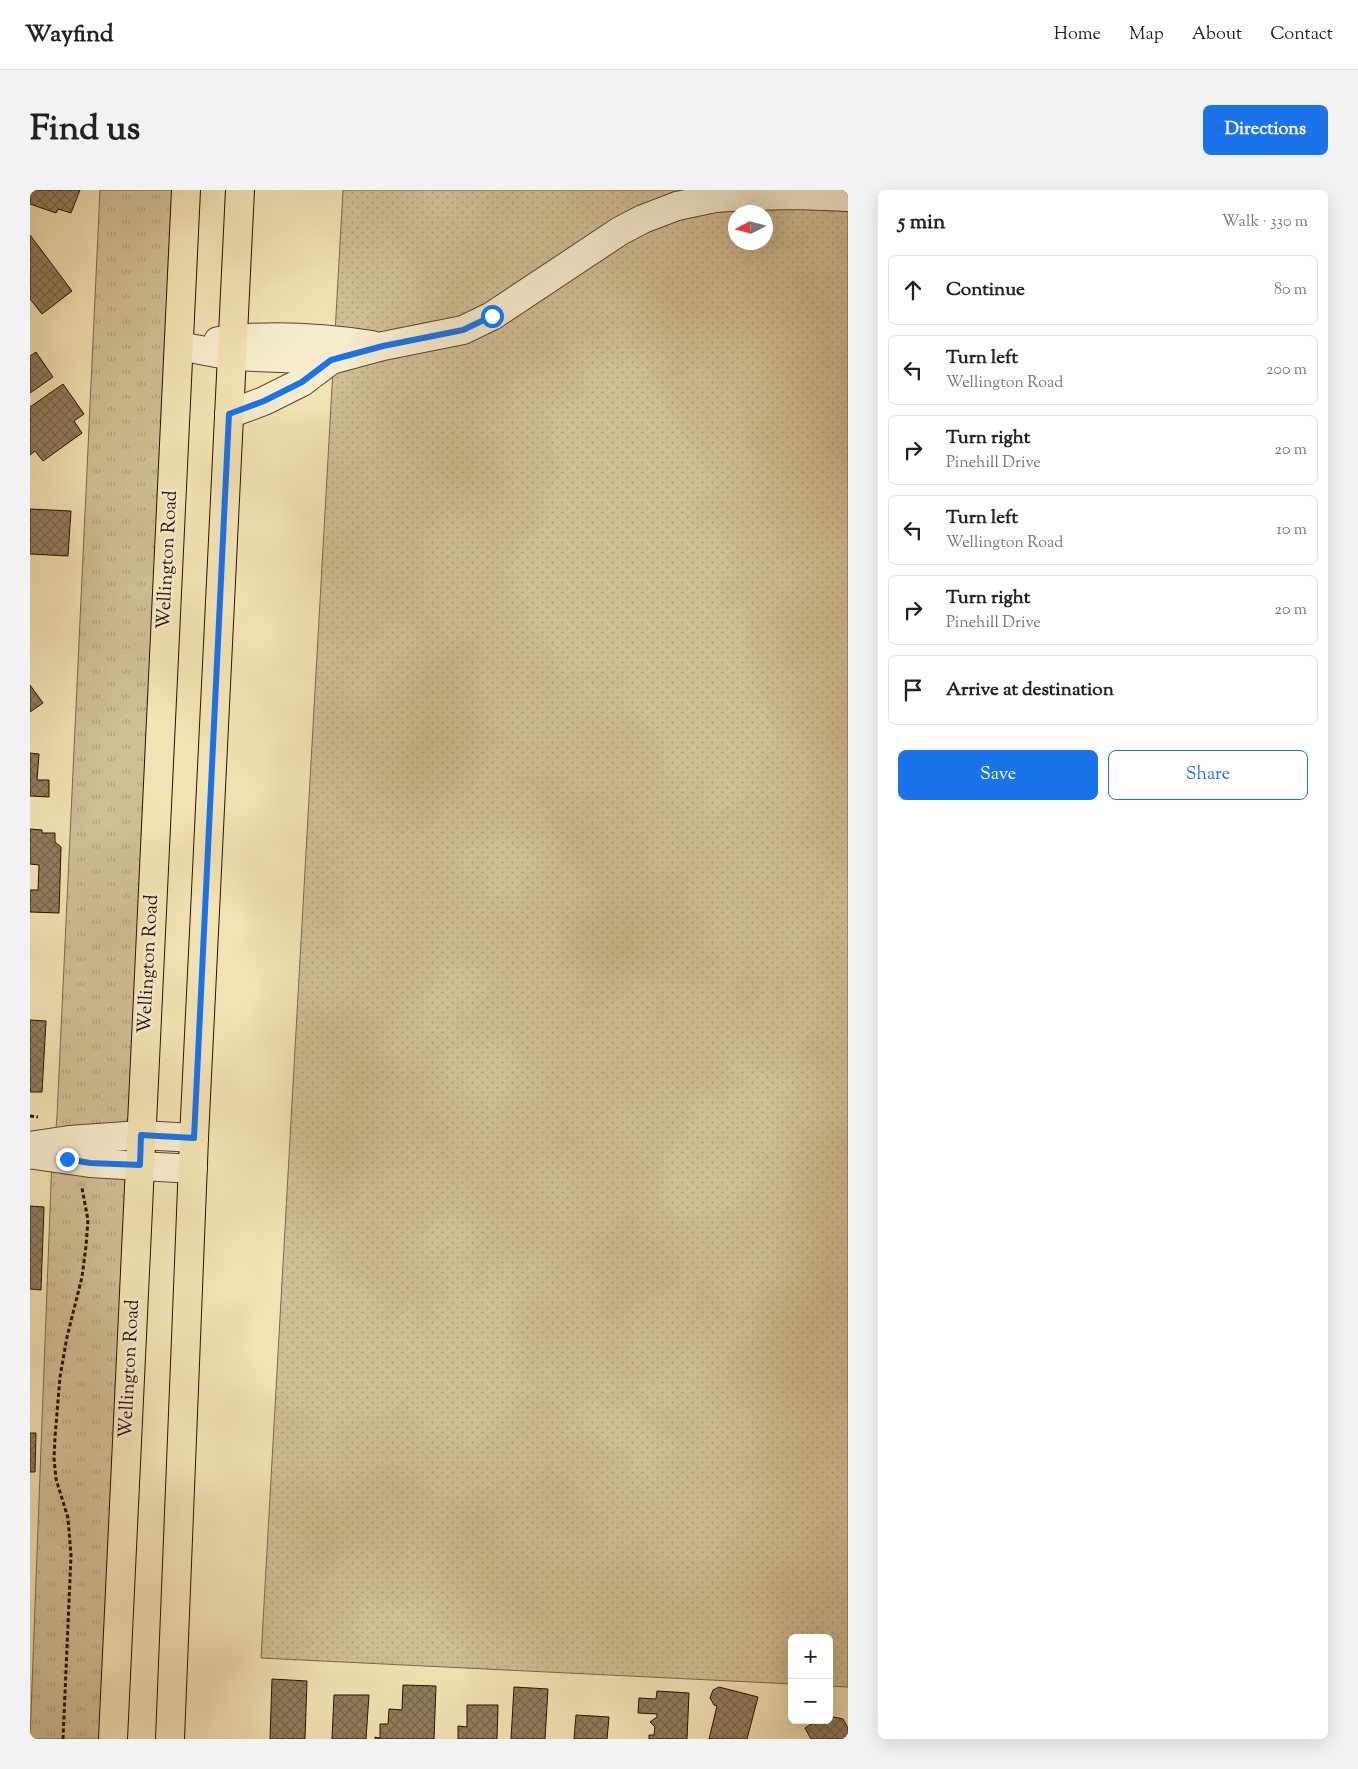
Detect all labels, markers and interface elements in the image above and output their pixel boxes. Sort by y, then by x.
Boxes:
text: Wayfind [25,18,113,52]
text: Home [1054,22,1101,48]
text: Map [1129,22,1164,48]
text: About [1192,22,1242,48]
text: Contact [1270,22,1333,48]
text: Find us [30,105,140,156]
button: Directions [1203,105,1328,155]
north arrow [728,205,773,250]
text: 5 min [898,208,945,238]
text: Walk · 330 m [1222,211,1308,234]
icon: ahead [899,276,927,304]
text: Continue [946,277,1025,304]
text: 80 m [1274,279,1307,302]
route start [481,305,504,328]
text: Turn left [946,345,1018,372]
icon: left [899,356,927,384]
text: 200 m [1266,359,1307,382]
text: Wellington Road [946,372,1063,395]
text: Turn right [946,425,1030,452]
icon: right [899,436,927,464]
text: 20 m [1274,439,1307,462]
text: Pinehill Drive [946,452,1041,475]
street label: Wellington Road [151,490,185,630]
text: Turn left [946,505,1018,532]
icon: left [899,516,927,544]
text: 10 m [1277,519,1307,542]
text: Wellington Road [946,532,1063,555]
text: Turn right [946,585,1030,612]
icon: right [899,596,927,624]
text: 20 m [1274,599,1307,622]
text: Pinehill Drive [946,612,1041,635]
icon: arrive [899,676,927,704]
text: Arrive at destination [946,677,1114,704]
button: Save [898,750,1098,800]
button: Share [1108,750,1308,800]
street label: Wellington Road [132,894,166,1034]
route end [56,1148,79,1171]
street label: Wellington Road [113,1299,147,1439]
map controls [788,1634,833,1724]
button: + [788,1634,833,1679]
button: − [788,1679,833,1724]

